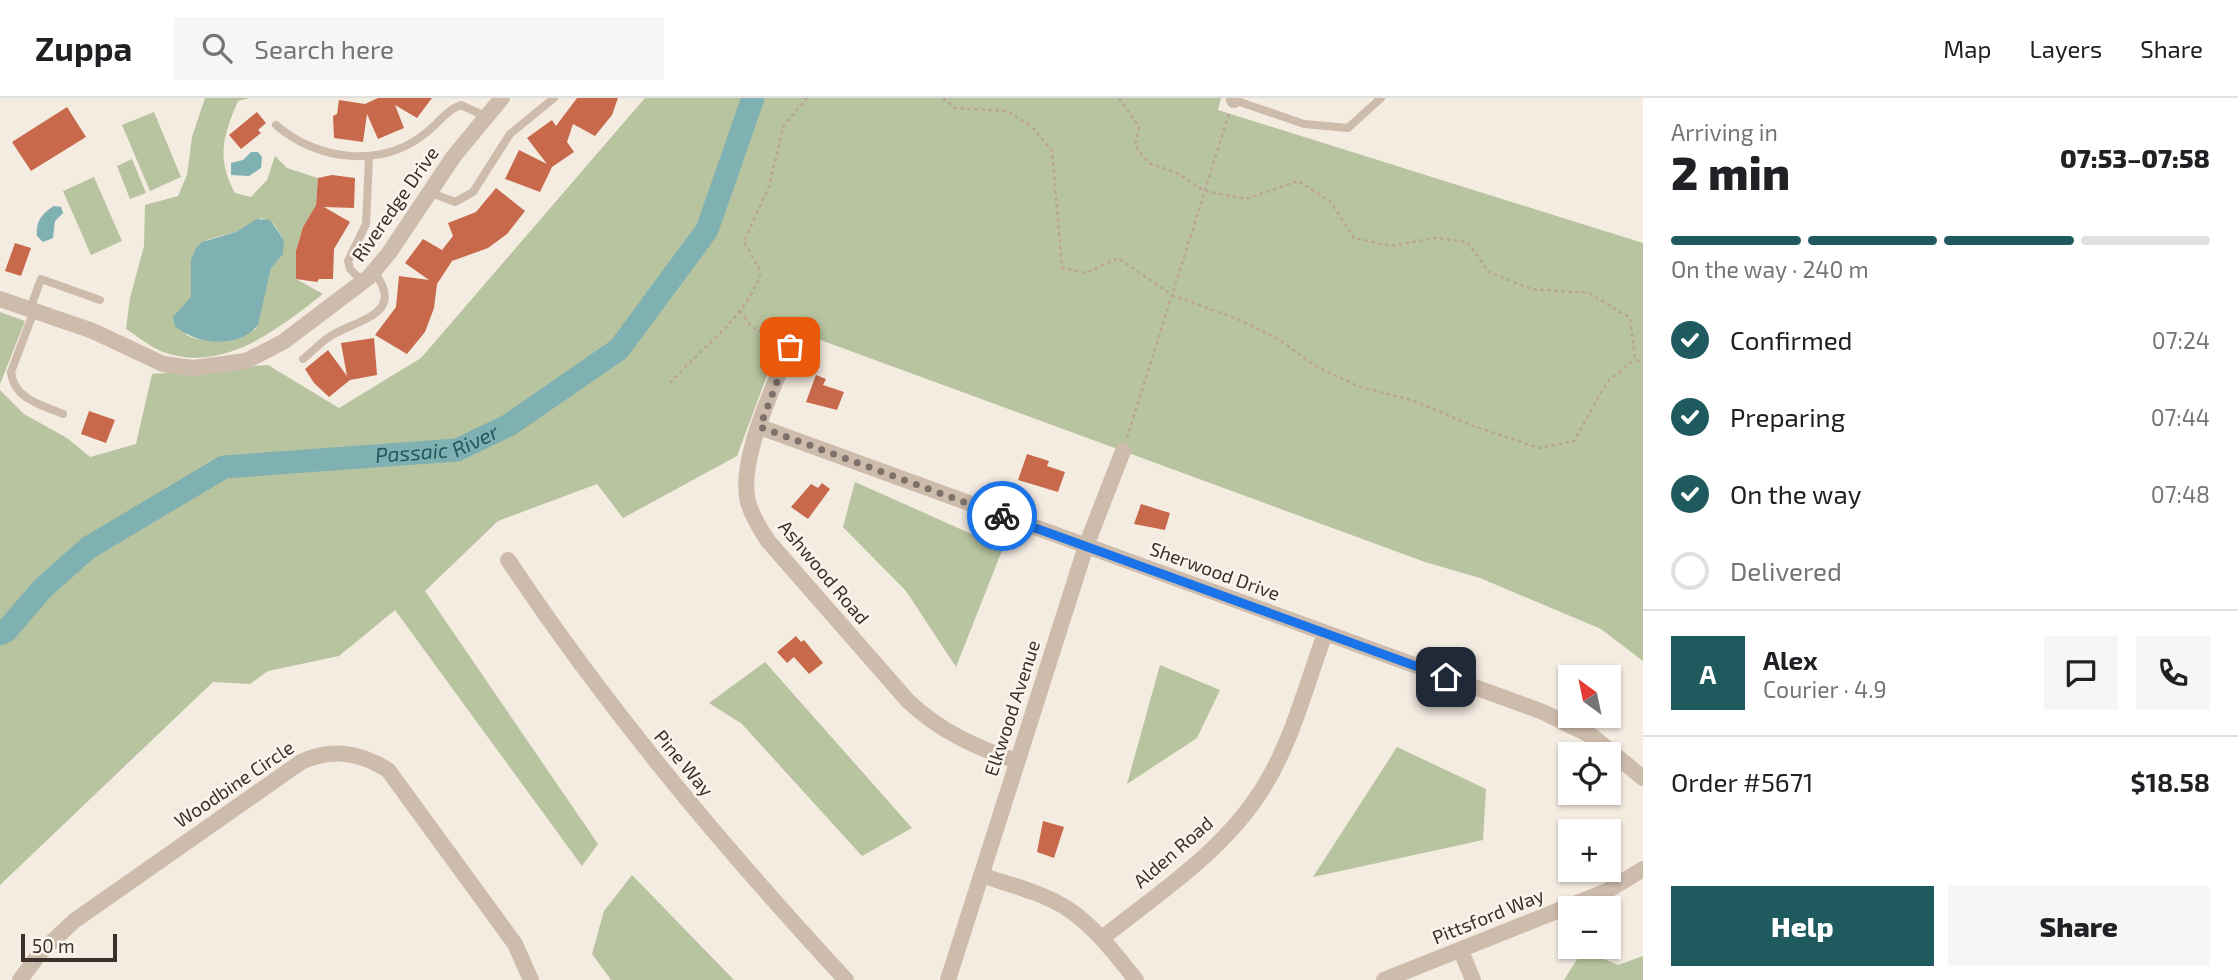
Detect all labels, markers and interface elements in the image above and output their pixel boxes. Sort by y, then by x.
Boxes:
search box [174,17,664,80]
text: Zuppa [35,28,132,68]
icon: search [198,29,236,67]
text: Search here [254,33,394,64]
text: Map [1943,34,1991,63]
text: Layers [2029,34,2102,63]
text: Share [2140,34,2203,63]
text: Arriving in [1671,118,1778,146]
street label: Riveredge Drive [346,142,443,266]
text: 07:53–07:58 [2060,142,2210,173]
text: 2 min [1671,144,1790,199]
text: On the way · 240 m [1671,255,1869,283]
pin [760,317,820,377]
icon: check [1671,321,1709,359]
text: Confirmed [1730,324,1853,355]
text: 07:24 [2152,326,2210,354]
icon: bag [771,328,809,366]
icon: check [1671,398,1709,436]
text: Preparing [1730,401,1845,432]
text: 07:44 [2151,403,2210,431]
water label: Passaic River [374,418,503,467]
icon: check [1671,475,1709,513]
text: On the way [1730,478,1861,509]
text: 07:48 [2151,480,2210,508]
courier [967,481,1037,551]
icon: bike [983,497,1021,535]
street label: Ashwood Road [774,515,875,628]
street label: Sherwood Drive [1147,536,1283,605]
text: Delivered [1730,555,1842,586]
button: chat [2044,636,2118,710]
button: phone [2136,636,2210,710]
street label: Elkwood Avenue [979,637,1044,779]
text: Alex [1763,644,1818,675]
pin [1416,647,1476,707]
icon: home [1427,658,1465,696]
text: A [1700,658,1716,689]
north arrow [1558,665,1620,728]
map controls [1558,665,1621,959]
text: Courier · 4.9 [1763,675,1887,703]
street label: Pine Way [650,725,719,800]
street label: Woodbine Circle [170,735,298,832]
button: locate [1558,742,1621,805]
text: Order #5671 [1671,766,1813,797]
text: $18.58 [2131,766,2210,797]
street label: Alden Road [1128,811,1217,892]
button: + [1558,819,1621,882]
street label: Pittsford Way [1429,883,1547,948]
button: Help [1671,886,1934,966]
button: Share [1948,886,2210,966]
button: − [1558,896,1621,959]
scale bar [21,931,117,963]
text: 50 m [32,934,75,957]

